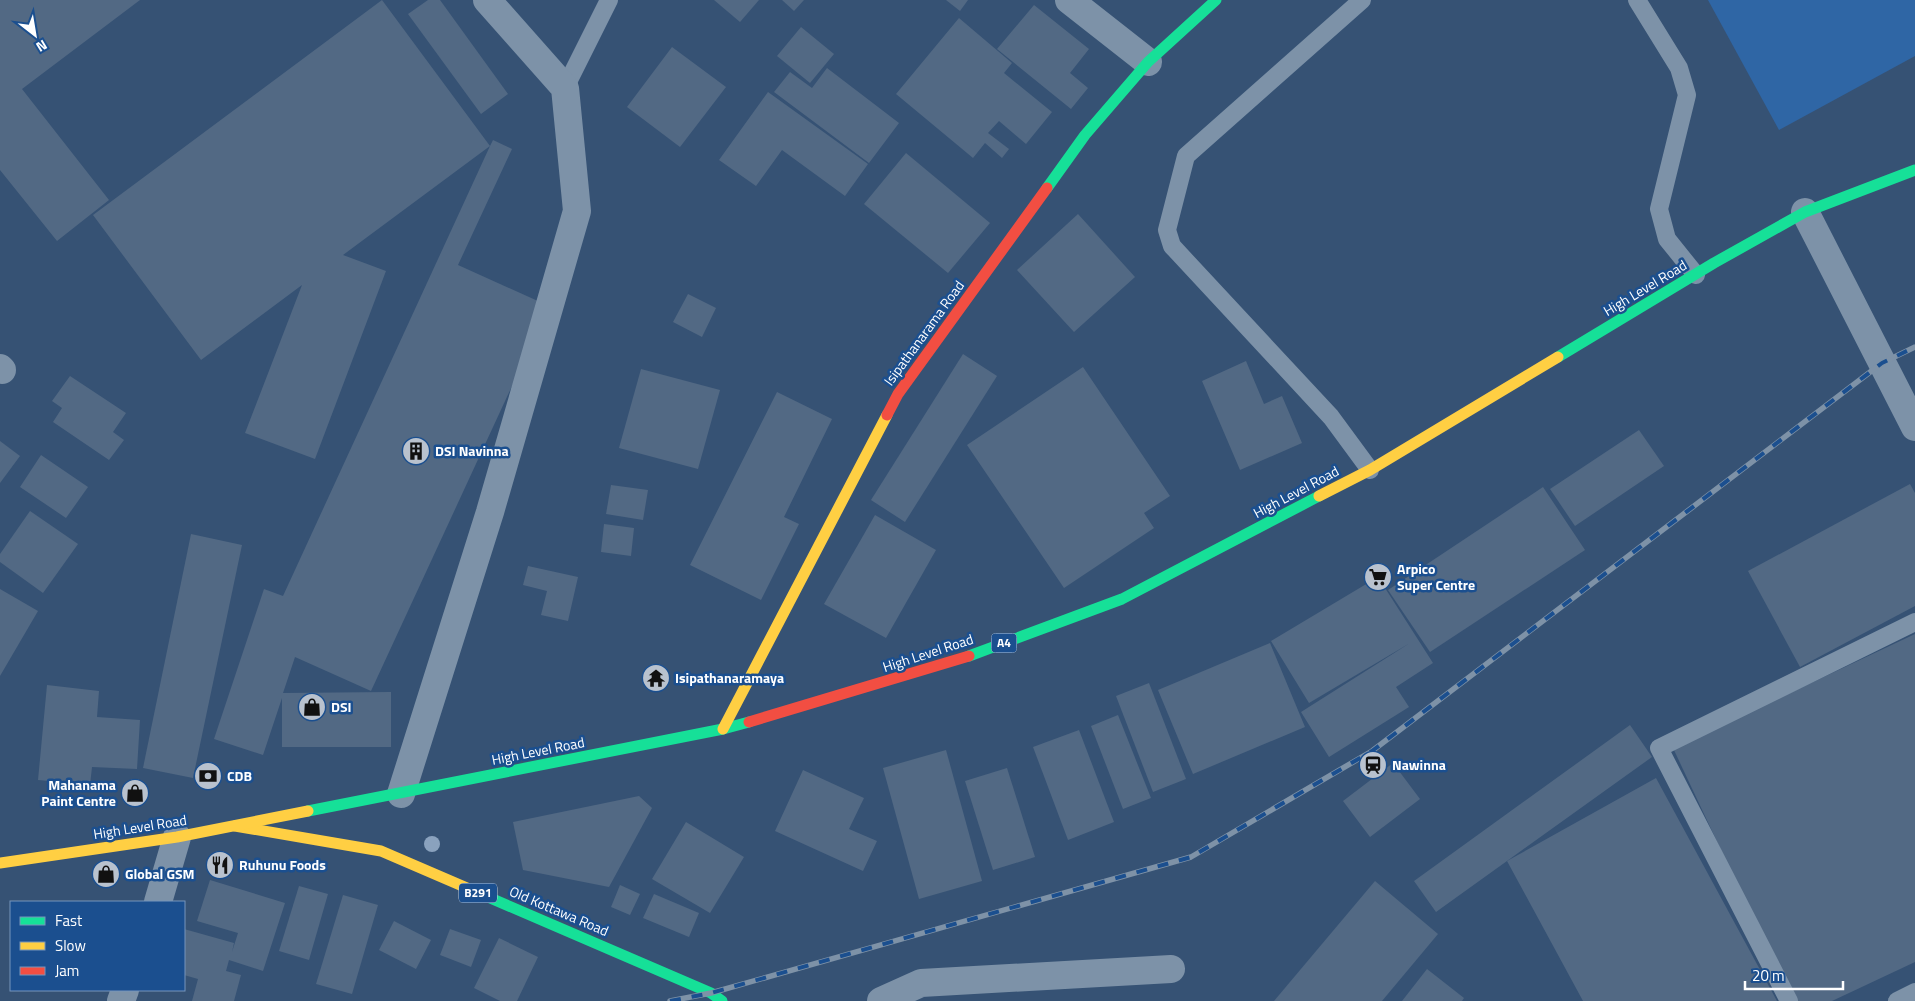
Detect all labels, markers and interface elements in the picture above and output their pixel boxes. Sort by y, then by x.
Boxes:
north arrow [10,10,60,60]
text: N [32,35,52,58]
street label: High Level Road [1599,254,1691,321]
street label: Isipathanarama Road [878,276,969,390]
building icon: DSI Navinna [401,436,431,466]
place label: DSI Navinna [435,440,509,461]
street label: High Level Road [1249,460,1342,523]
place label: Arpico Super Centre [1397,558,1475,595]
supermarket icon: Arpico Super Centre [1363,562,1393,592]
street label: High Level Road [880,628,976,677]
road number: A4 [992,634,1016,652]
temple icon: Isipathanaramaya [641,663,671,693]
place label: Isipathanaramaya [675,667,784,688]
shop icon: DSI [297,692,327,722]
place label: DSI [331,696,352,717]
street label: High Level Road [490,731,586,770]
station icon: Nawinna [1358,750,1388,780]
place label: Nawinna [1392,754,1446,775]
bank icon: CDB [193,761,223,791]
place label: CDB [227,765,252,786]
place label: Mahanama Paint Centre [41,774,116,811]
shop icon: Mahanama Paint Centre [120,778,150,808]
street label: High Level Road [92,809,188,844]
restaurant icon: Ruhunu Foods [205,850,235,880]
place label: Ruhunu Foods [239,854,326,875]
shop icon: Global GSM [91,859,121,889]
place label: Global GSM [125,863,195,884]
street label: Old Kottawa Road [506,880,612,941]
road number: B291 [459,884,497,902]
legend [10,901,185,991]
text: Fast [55,909,83,932]
text: Slow [55,934,86,957]
scale bar [1745,958,1842,990]
text: Jam [55,959,79,982]
text: 20 m [1752,964,1785,987]

